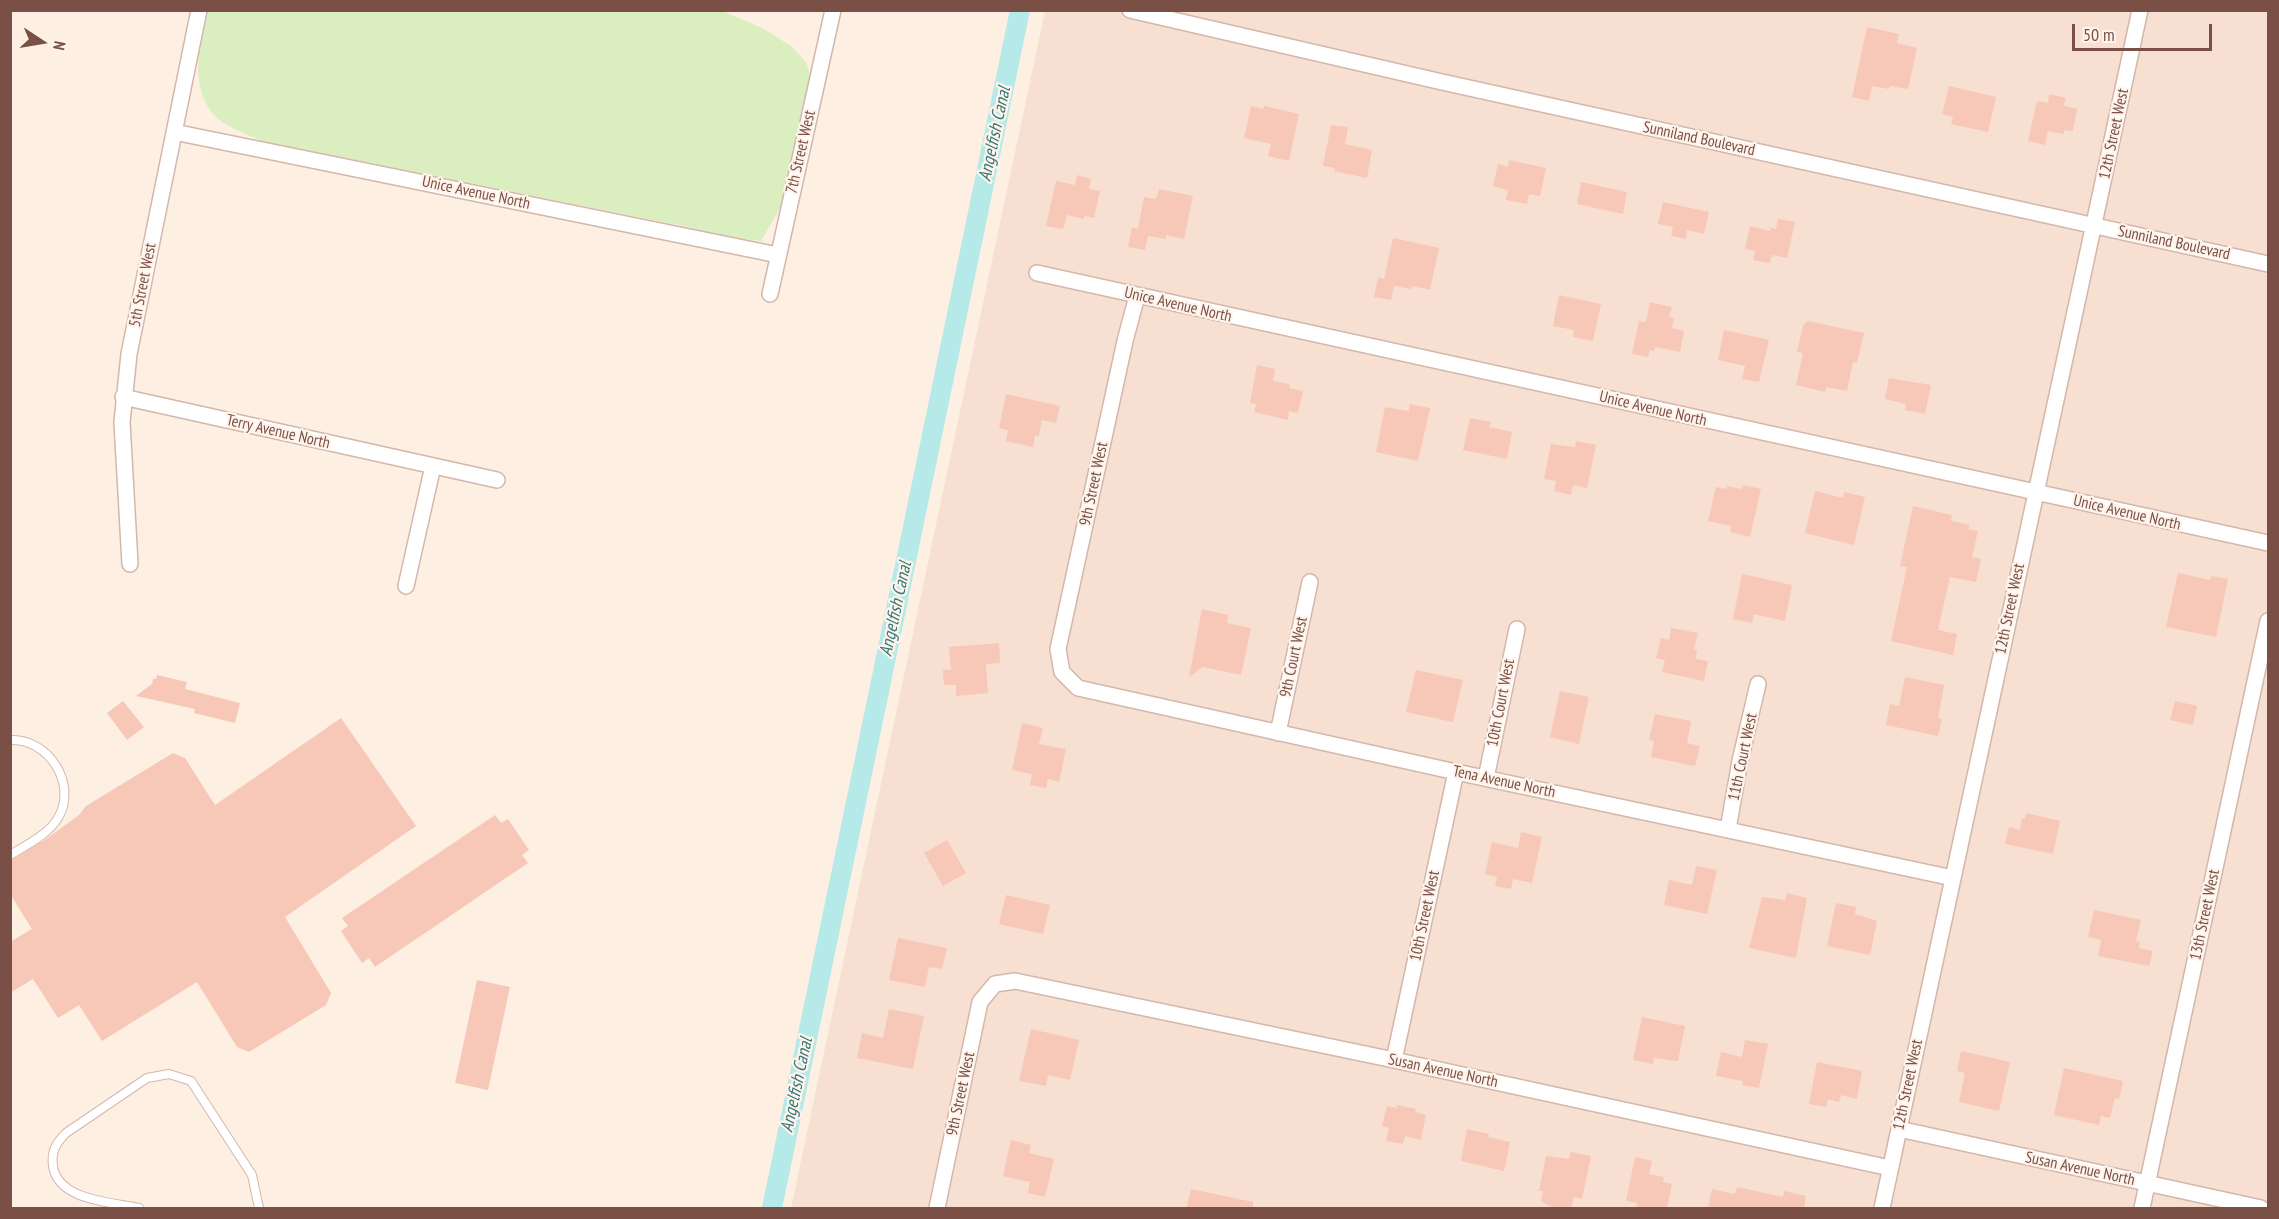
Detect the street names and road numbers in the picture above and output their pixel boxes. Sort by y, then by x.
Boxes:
street label: 12th Street West [2095,87,2133,181]
street label: 7th Street West [782,108,820,196]
street label: Sunniland Boulevard [1641,118,1757,160]
street label: Unice Avenue North [420,172,532,214]
street label: Sunniland Boulevard [2116,222,2232,264]
street label: 5th Street West [125,241,161,329]
street label: Unice Avenue North [1122,283,1234,327]
street label: Unice Avenue North [1597,387,1709,431]
street label: Terry Avenue North [224,411,332,453]
street label: 9th Street West [1076,440,1112,528]
street label: Unice Avenue North [2071,491,2183,535]
street label: 12th Street West [1991,562,2029,656]
street label: 9th Court West [1276,615,1312,699]
street label: 10th Court West [1483,657,1519,749]
street label: 11th Court West [1724,711,1762,803]
street label: Tena Avenue North [1451,762,1557,802]
street label: 13th Street West [2186,868,2224,962]
street label: 10th Street West [1406,869,1444,963]
street label: 12th Street West [1889,1038,1927,1132]
street label: 9th Street West [943,1050,979,1138]
street label: Susan Avenue North [1386,1050,1500,1092]
street label: Susan Avenue North [2023,1148,2137,1190]

